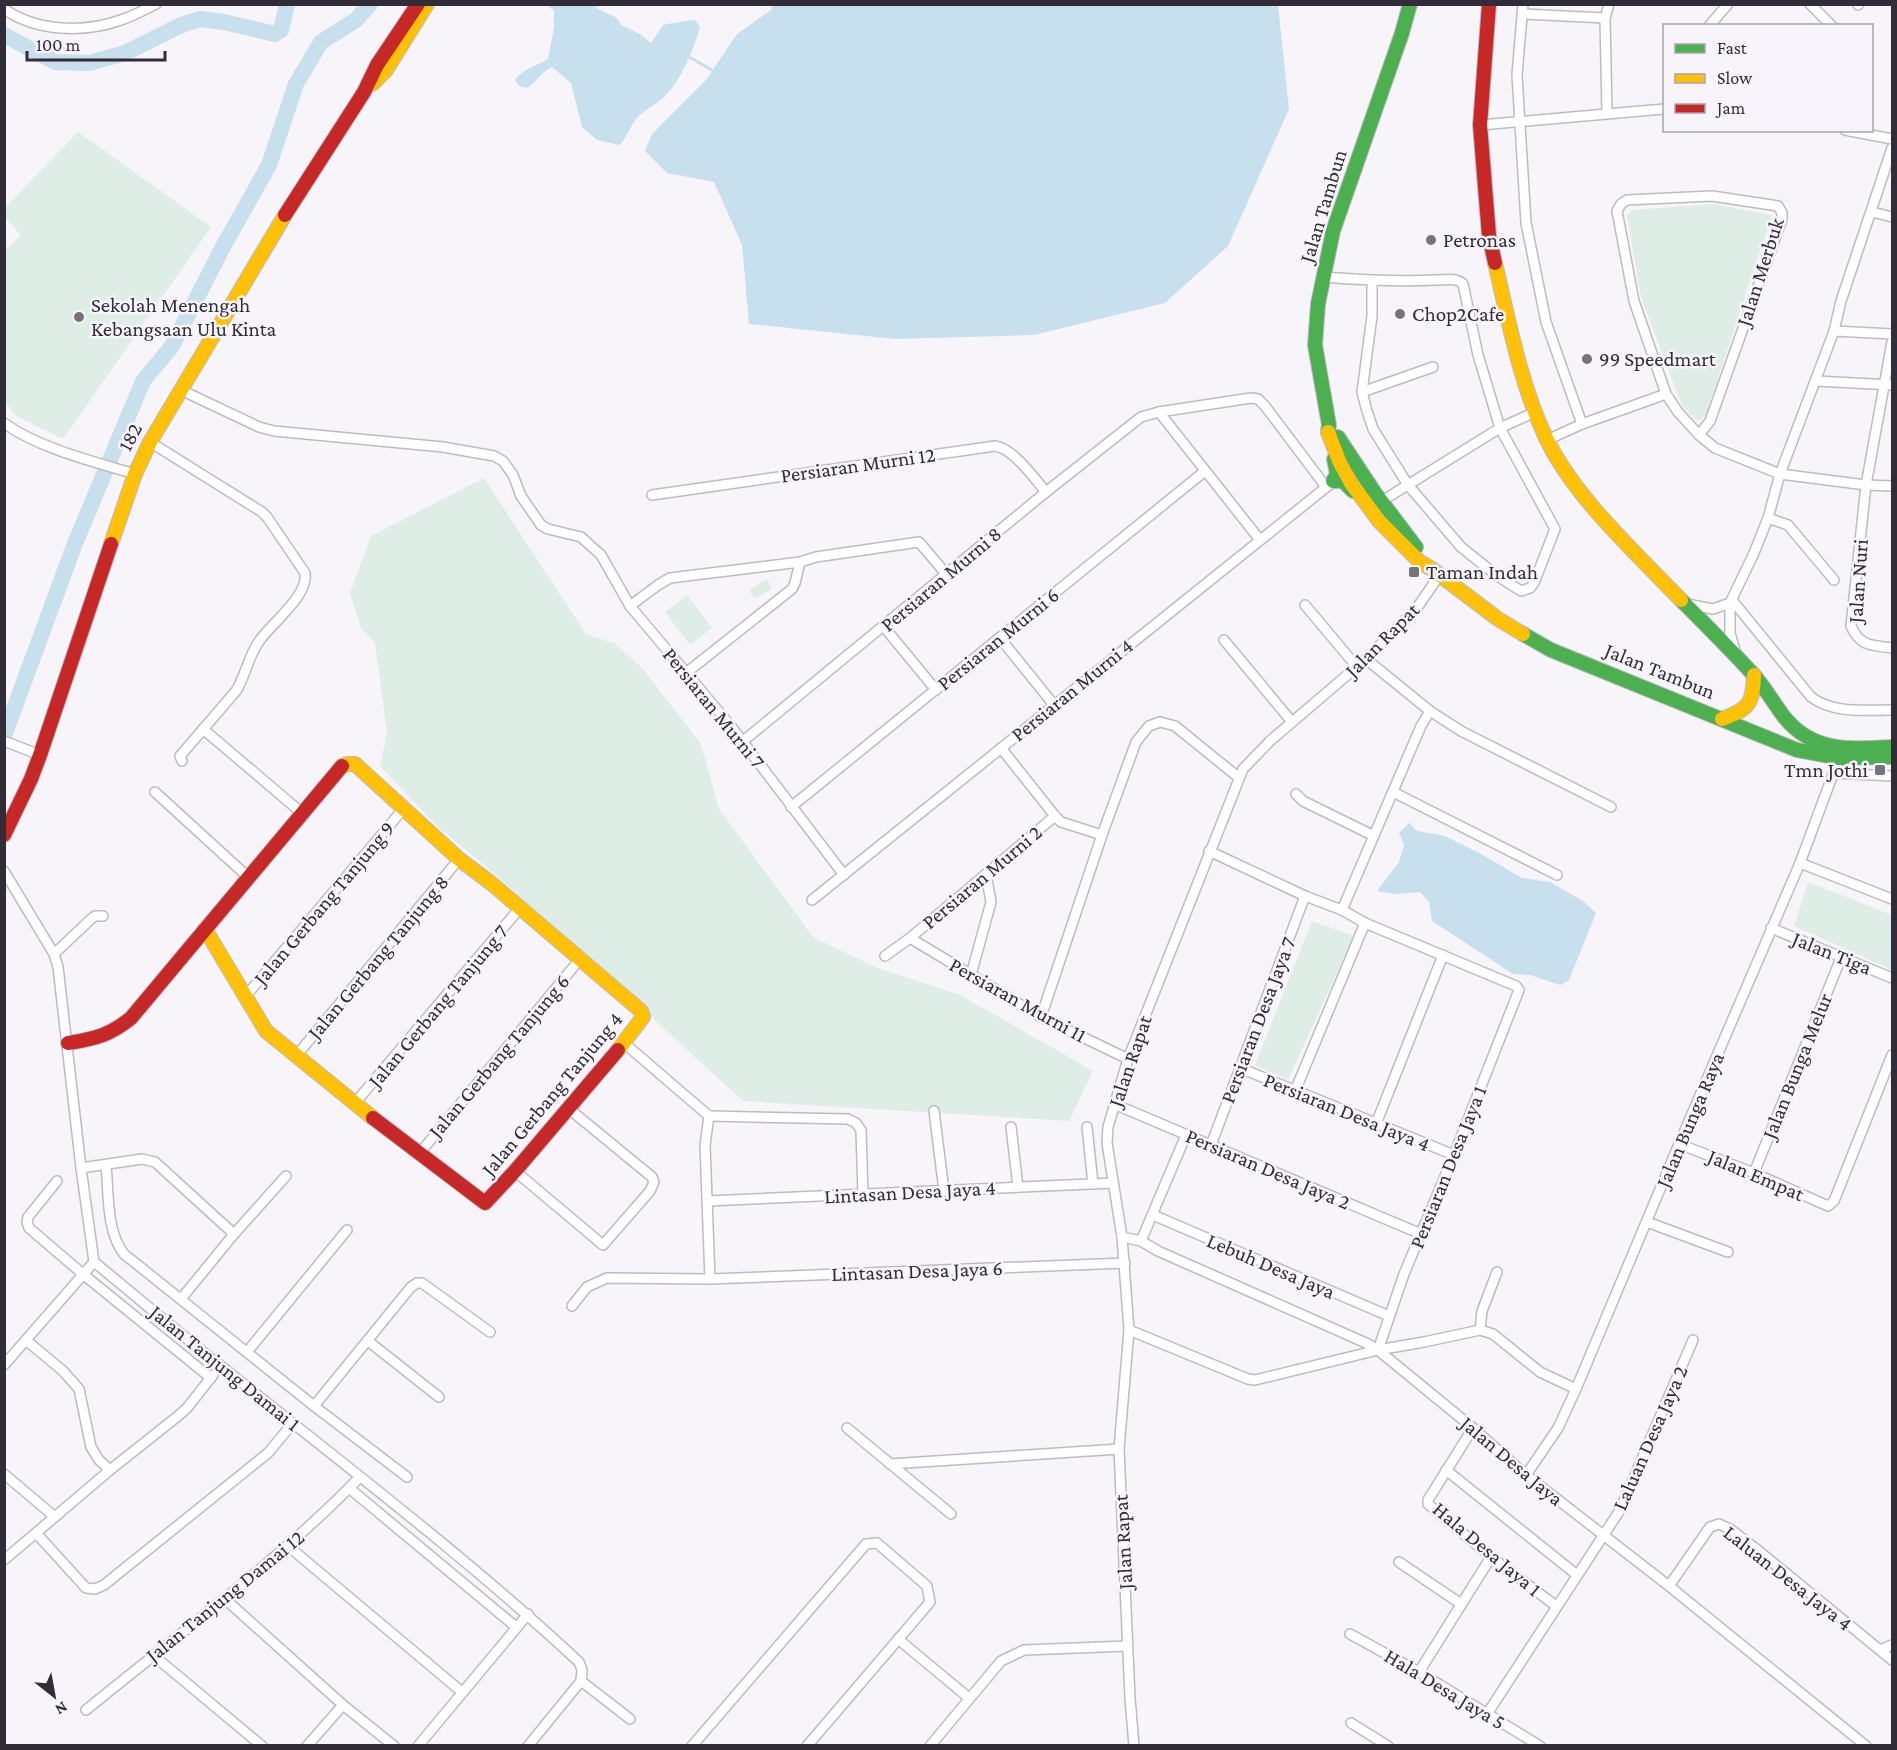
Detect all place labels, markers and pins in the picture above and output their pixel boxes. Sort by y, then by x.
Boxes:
place label: Petronas [1443,228,1516,252]
marker: Petronas [1424,233,1438,247]
place label: Sekolah Menengah Kebangsaan Ulu Kinta [91,293,277,341]
place label: Chop2Cafe [1412,302,1504,326]
marker: Chop2Cafe [1393,307,1407,321]
marker: Sekolah Menengah Kebangsaan Ulu Kinta [72,310,86,324]
place label: 99 Speedmart [1599,347,1717,371]
marker: 99 Speedmart [1580,352,1594,366]
place label: Taman Indah [1426,560,1538,584]
marker: Taman Indah [1407,565,1421,579]
place label: Tmn Jothi [1784,758,1868,782]
marker: Tmn Jothi [1873,763,1887,777]

